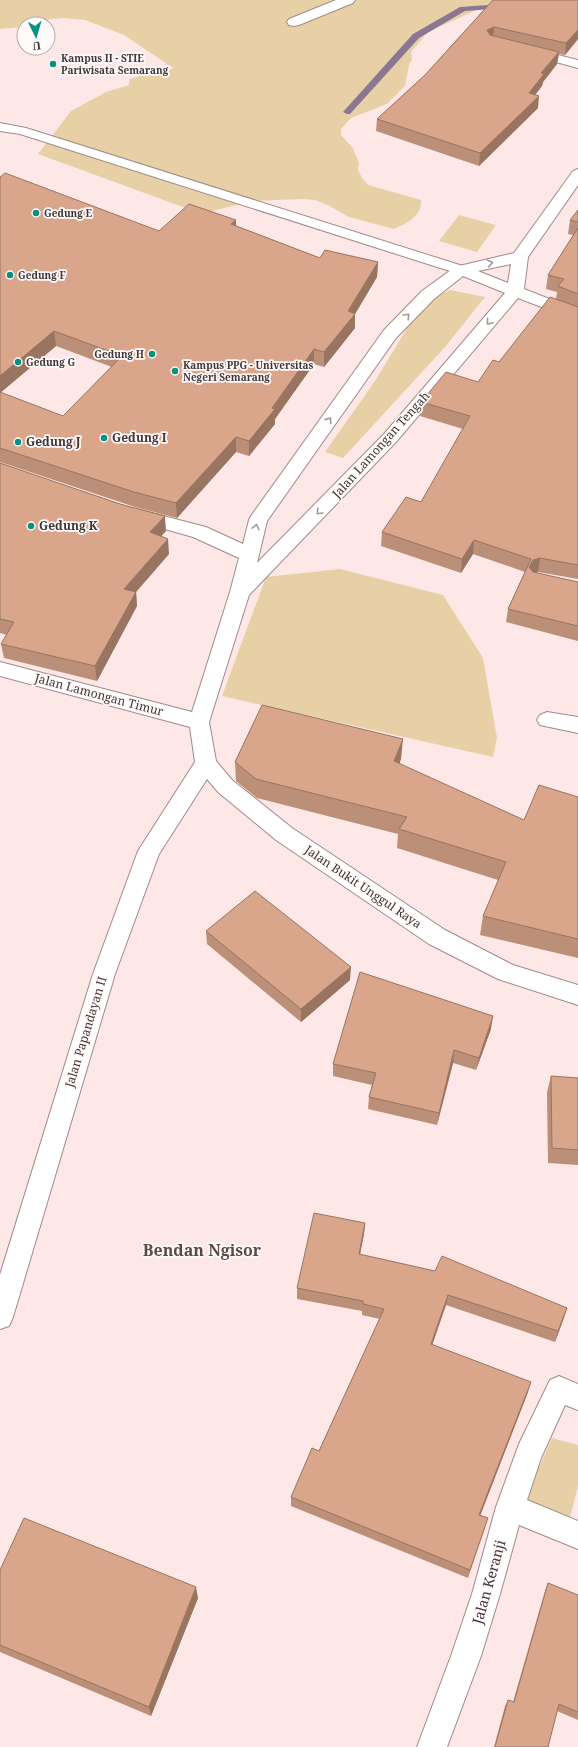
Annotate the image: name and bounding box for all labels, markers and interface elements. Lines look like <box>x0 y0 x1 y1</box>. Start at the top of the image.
north arrow <box>16 16 56 56</box>
text: U <box>31 39 42 54</box>
place label: Kampus II - STIE Pariwisata Semarang <box>61 51 169 77</box>
marker: Kampus II - STIE Pariwisata Semarang <box>48 59 58 69</box>
place label: Gedung E <box>44 206 92 220</box>
marker: Gedung E <box>31 208 41 218</box>
one-way arrow <box>487 260 494 268</box>
place label: Gedung F <box>18 268 66 282</box>
marker: Gedung F <box>5 270 15 280</box>
one-way arrow <box>402 313 409 321</box>
one-way arrow <box>487 317 494 324</box>
place label: Gedung H <box>94 347 144 361</box>
marker: Gedung H <box>147 349 157 359</box>
place label: Gedung G <box>26 355 75 369</box>
marker: Gedung G <box>13 357 23 367</box>
place label: Kampus PPG - Universitas Negeri Semarang <box>183 358 314 384</box>
marker: Kampus PPG - Universitas Negeri Semarang <box>170 366 180 376</box>
street label: Jalan Lamongan Tengah <box>327 387 434 503</box>
one-way arrow <box>324 417 332 424</box>
place label: Gedung I <box>112 429 167 446</box>
place label: Gedung J <box>26 433 81 450</box>
marker: Gedung I <box>99 433 109 443</box>
marker: Gedung J <box>13 437 23 447</box>
one-way arrow <box>316 507 324 515</box>
place label: Gedung K <box>39 517 98 534</box>
marker: Gedung K <box>26 521 36 531</box>
one-way arrow <box>252 524 260 530</box>
street label: Jalan Lamongan Timur <box>32 669 166 720</box>
street label: Jalan Bukit Unggul Raya <box>301 840 425 932</box>
street label: Jalan Papandayan II <box>60 974 111 1090</box>
district label: Bendan Ngisor <box>143 1239 262 1261</box>
street label: Jalan Keranji <box>467 1537 510 1627</box>

